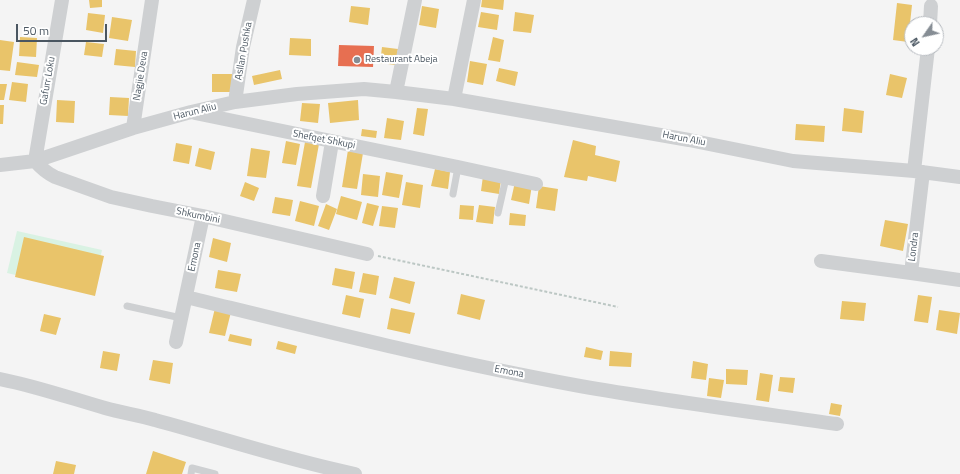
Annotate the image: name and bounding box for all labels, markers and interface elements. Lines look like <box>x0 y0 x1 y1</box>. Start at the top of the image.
scale bar <box>18 16 109 42</box>
north arrow <box>904 16 944 56</box>
text: 50 m <box>23 21 49 40</box>
street label: Asllan Pushka <box>233 21 255 81</box>
text: N <box>906 35 924 50</box>
street label: Nagjie Deva <box>131 50 151 102</box>
place label: Restaurant Abeja <box>365 54 438 66</box>
marker: Restaurant Abeja <box>352 55 362 65</box>
street label: Gafurr Loku <box>38 56 58 106</box>
street label: Harun Aliu <box>172 101 218 123</box>
street label: Shefqet Shkupi <box>292 128 356 152</box>
street label: Harun Aliu <box>661 129 707 149</box>
street label: Shkumbini <box>175 206 221 226</box>
street label: Londra <box>906 232 922 262</box>
street label: Emona <box>186 241 204 273</box>
street label: Emona <box>493 363 525 381</box>

